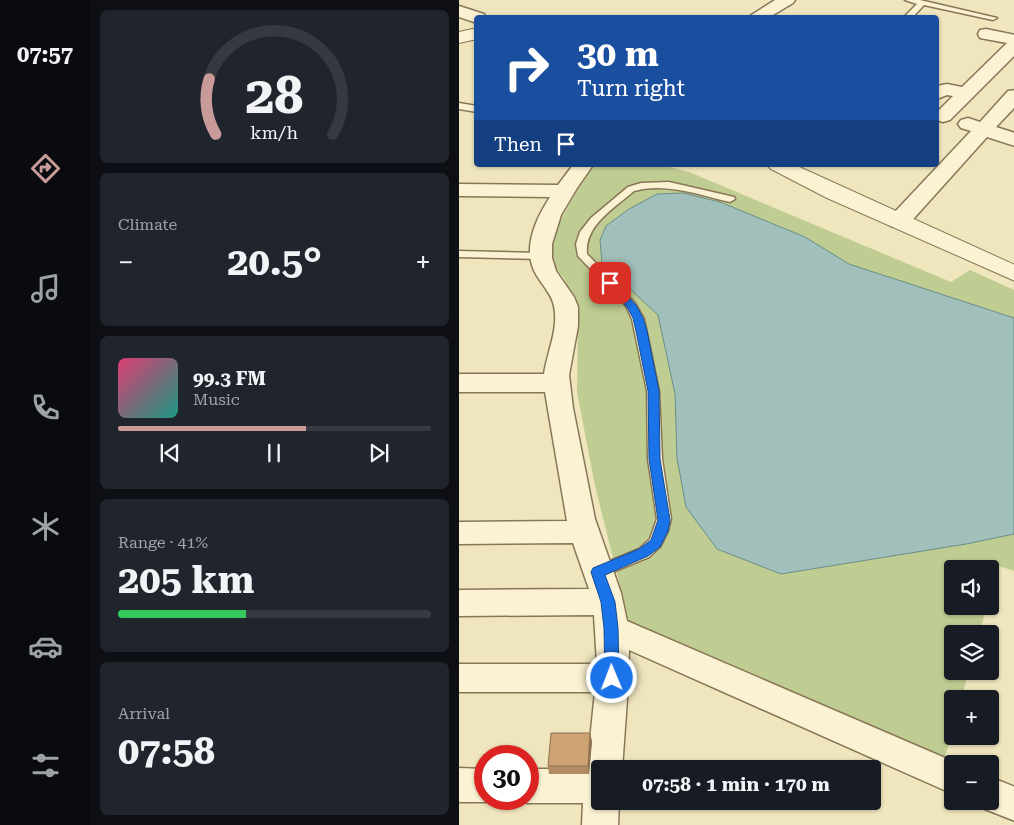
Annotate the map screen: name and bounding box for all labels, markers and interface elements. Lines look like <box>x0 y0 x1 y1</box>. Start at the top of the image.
text: 30 m <box>577 34 659 75</box>
icon: right <box>494 35 559 100</box>
text: 07:57 <box>17 42 73 67</box>
text: 28 <box>245 65 304 126</box>
text: Turn right <box>577 76 685 101</box>
text: km/h <box>251 122 299 143</box>
icon: arrive <box>552 130 580 158</box>
text: Then <box>494 133 542 156</box>
icon: directions <box>28 151 63 186</box>
text: Climate <box>118 215 177 234</box>
text: 20.5° <box>227 240 322 284</box>
text: − <box>118 246 134 279</box>
text: + <box>415 246 431 279</box>
pin <box>589 262 631 304</box>
icon: arrive <box>596 269 624 297</box>
icon: music <box>28 271 63 306</box>
text: 99.3 FM <box>193 367 266 390</box>
icon: phone <box>28 390 63 425</box>
text: Music <box>193 390 240 409</box>
icon: previous <box>156 439 184 467</box>
icon: pause <box>260 439 288 467</box>
icon: next <box>365 439 393 467</box>
icon: climate <box>28 509 63 544</box>
text: Range · 41% <box>118 533 208 552</box>
text: 205 km <box>118 558 254 602</box>
map controls <box>944 560 999 810</box>
button: sound <box>944 560 999 615</box>
button: layers <box>944 625 999 680</box>
icon: car <box>28 629 63 664</box>
position arrow <box>585 651 637 703</box>
button: + <box>944 690 999 745</box>
text: Arrival <box>118 704 170 723</box>
text: 07:58 <box>118 729 215 773</box>
speed limit sign: 30 <box>474 745 539 810</box>
icon: filters <box>28 748 63 783</box>
button: − <box>944 755 999 810</box>
text: 07:58 · 1 min · 170 m <box>642 773 830 796</box>

